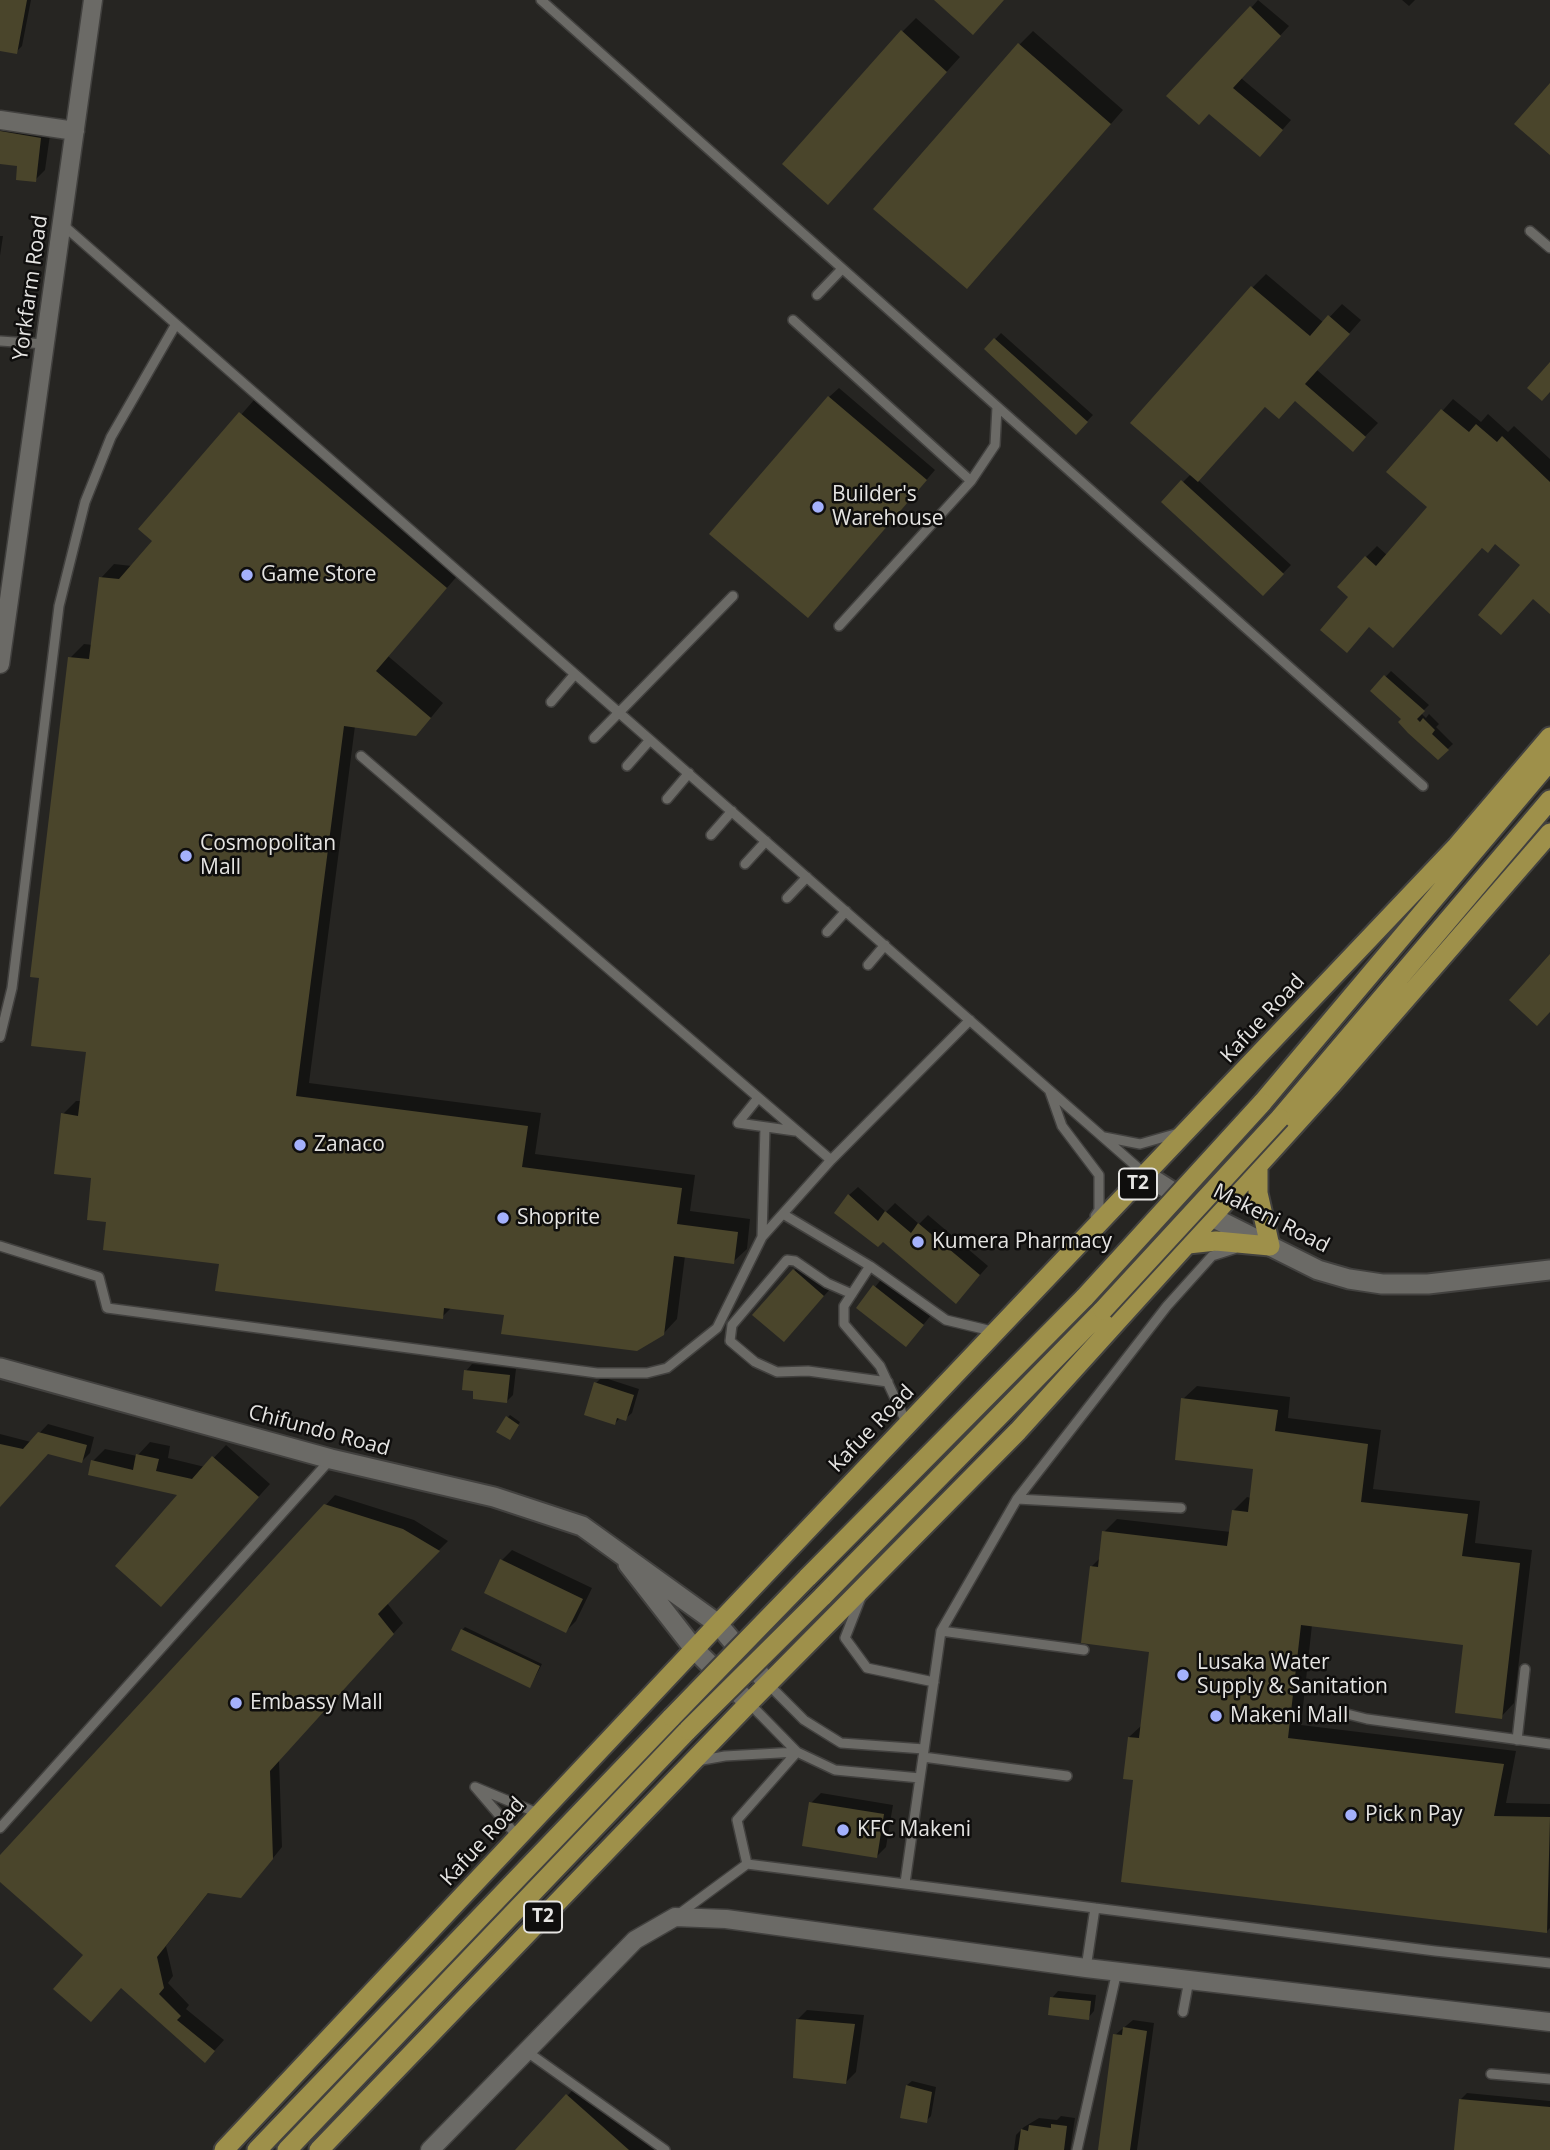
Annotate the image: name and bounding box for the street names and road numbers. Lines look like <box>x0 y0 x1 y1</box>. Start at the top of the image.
street label: Yorkfarm Road <box>8 214 54 362</box>
street label: Kafue Road <box>1216 970 1310 1068</box>
road number: T2 <box>1119 1168 1157 1200</box>
street label: Makeni Road <box>1209 1179 1333 1259</box>
street label: Kafue Road <box>824 1380 920 1478</box>
street label: Chifundo Road <box>246 1400 392 1462</box>
street label: Kafue Road <box>436 1793 530 1891</box>
road number: T2 <box>524 1901 562 1932</box>

